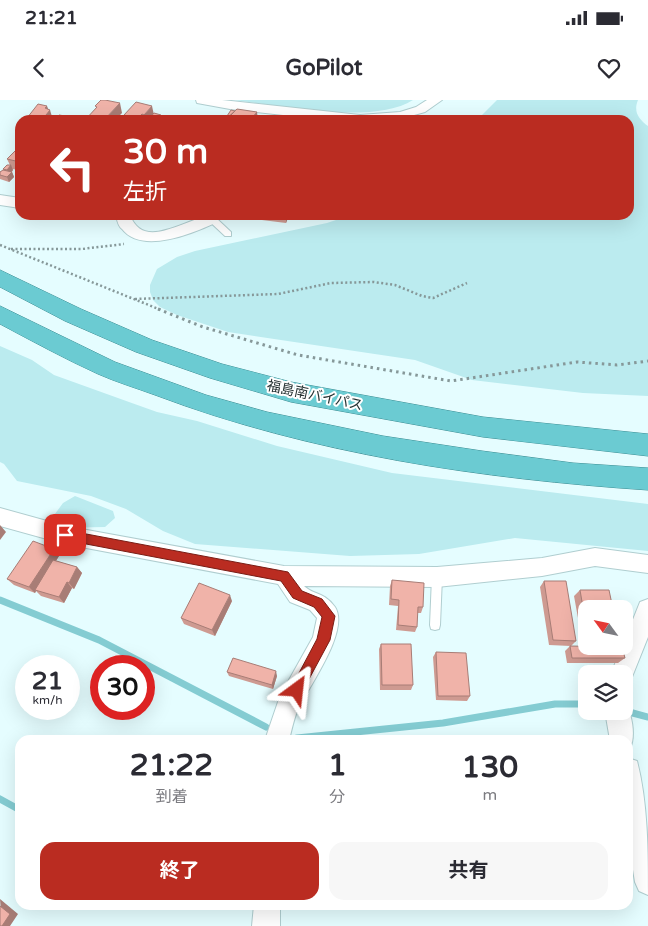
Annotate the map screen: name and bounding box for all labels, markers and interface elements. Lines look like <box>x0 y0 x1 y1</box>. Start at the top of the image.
text: 21:21 <box>25 7 78 29</box>
icon: back <box>25 54 53 82</box>
icon: heart <box>595 54 623 82</box>
text: GoPilot <box>286 55 362 81</box>
text: 30 m <box>123 131 208 173</box>
icon: left <box>40 135 105 200</box>
text: 左折 <box>123 179 167 205</box>
street label: 福島南バイパス <box>265 377 364 414</box>
pin <box>44 514 86 556</box>
icon: arrive <box>51 521 79 549</box>
north arrow <box>578 600 632 655</box>
map controls <box>578 600 633 720</box>
speed limit sign: 30 <box>90 655 155 720</box>
position arrow <box>270 663 322 715</box>
button: layers <box>578 665 633 720</box>
text: 21 <box>32 666 63 696</box>
text: km/h <box>32 693 63 707</box>
text: 21:22 <box>130 747 213 784</box>
text: 1 <box>328 747 347 784</box>
text: 130 <box>462 749 518 786</box>
text: m <box>483 785 497 805</box>
text: 到着 <box>155 787 187 807</box>
text: 分 <box>329 787 345 807</box>
button: 終了 <box>40 842 319 900</box>
button: 共有 <box>329 842 608 900</box>

